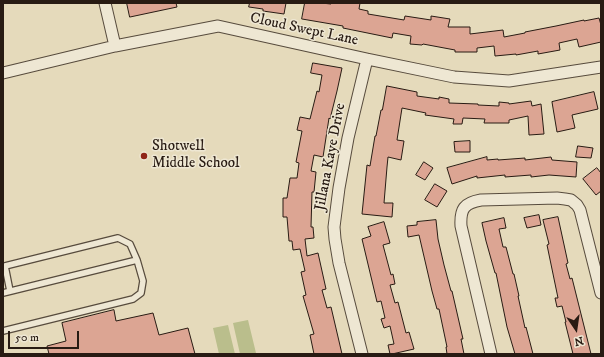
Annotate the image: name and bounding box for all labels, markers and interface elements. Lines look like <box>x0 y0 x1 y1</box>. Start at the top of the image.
street label: Cloud Swept Lane <box>248 10 360 50</box>
street label: Jillana Kaye Drive <box>312 102 350 212</box>
place label: Shotwell Middle School <box>152 138 240 173</box>
marker: Shotwell Middle School <box>139 151 149 161</box>
north arrow <box>556 309 596 349</box>
scale bar <box>10 323 81 349</box>
text: 50 m <box>15 330 39 345</box>
text: N <box>573 333 585 349</box>

